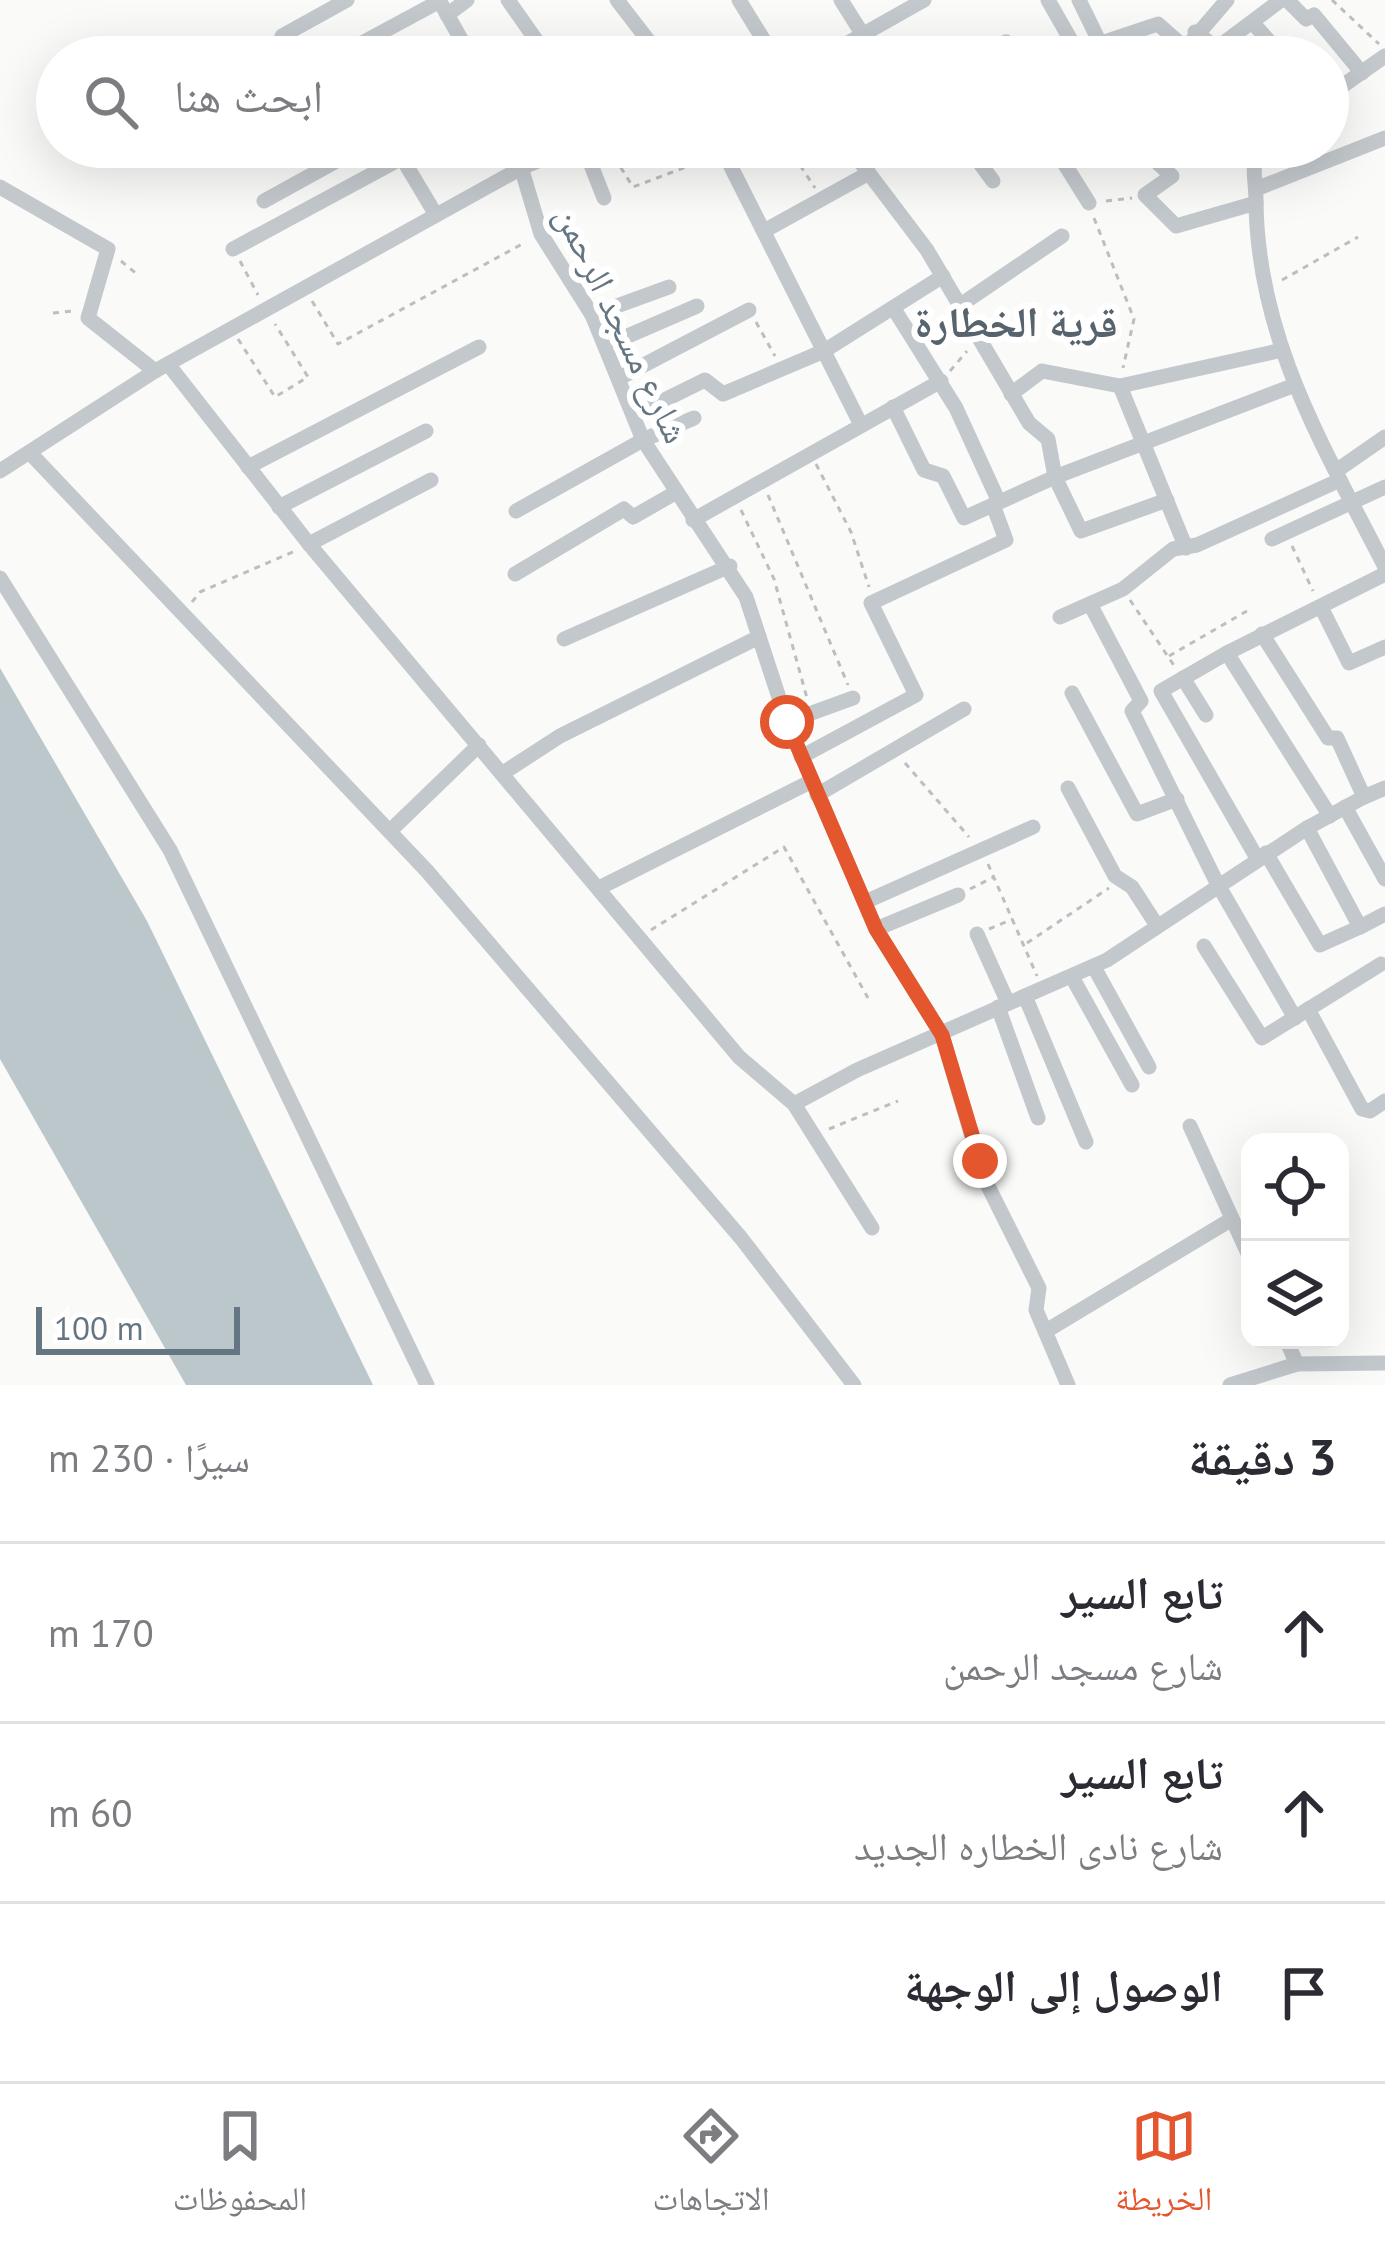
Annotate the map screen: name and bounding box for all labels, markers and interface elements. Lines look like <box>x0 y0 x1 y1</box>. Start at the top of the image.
search box <box>36 36 1349 168</box>
text: ابحث هنا <box>174 66 323 124</box>
icon: search <box>78 69 144 135</box>
street label: شارع مسجد الرحمن <box>545 198 701 450</box>
district label: قرية الخطارة <box>914 294 1118 349</box>
route start <box>760 695 814 749</box>
map controls <box>1241 1133 1349 1349</box>
button: locate <box>1241 1133 1349 1241</box>
route end <box>953 1134 1007 1188</box>
button: layers <box>1241 1241 1349 1349</box>
scale bar <box>36 1301 240 1354</box>
text: 100 m <box>54 1306 144 1349</box>
text: 3 دقيقة <box>1188 1423 1337 1489</box>
text: سيرًا · 230 m <box>48 1432 250 1483</box>
text: تابع السير <box>1061 1563 1223 1621</box>
icon: ahead <box>1271 1600 1337 1666</box>
text: 170 m <box>48 1607 154 1658</box>
text: شارع مسجد الرحمن <box>943 1640 1223 1691</box>
text: تابع السير <box>1061 1743 1223 1801</box>
icon: ahead <box>1271 1780 1337 1846</box>
text: 60 m <box>48 1787 133 1838</box>
text: شارع نادى الخطاره الجديد <box>854 1820 1223 1871</box>
text: الوصول إلى الوجهة <box>904 1956 1223 2014</box>
icon: arrive <box>1271 1960 1337 2026</box>
tab: المحفوظات <box>173 2103 307 2231</box>
tab: الاتجاهات <box>652 2103 770 2231</box>
tab: الخريطة <box>1115 2103 1212 2231</box>

